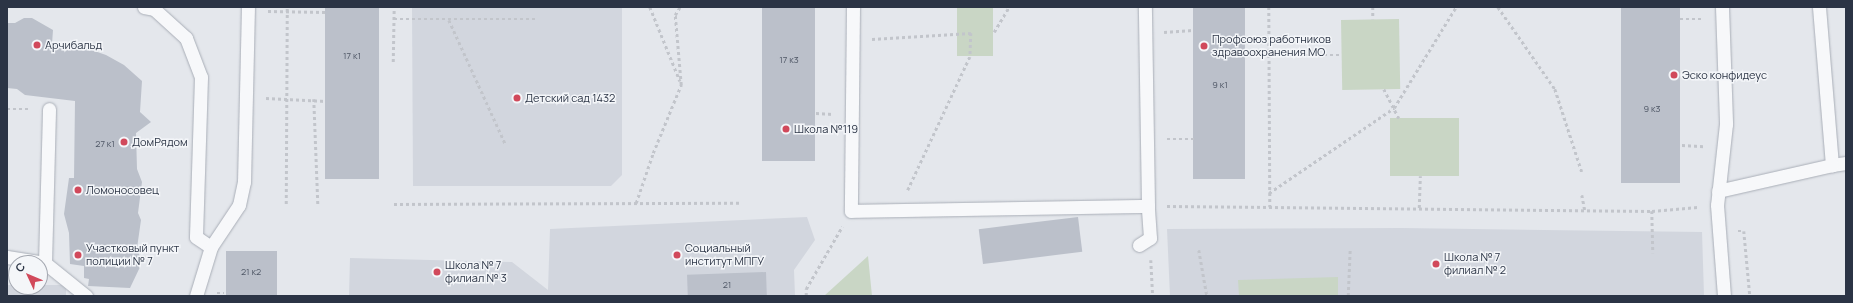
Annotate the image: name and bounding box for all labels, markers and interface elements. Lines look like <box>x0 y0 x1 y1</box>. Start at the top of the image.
place label: Профсоюз работников здравоохранения МО <box>1212 33 1331 59</box>
place label: Арчибальд <box>45 38 102 52</box>
marker: Арчибальд <box>32 40 42 50</box>
marker: Профсоюз работников здравоохранения МО <box>1199 41 1209 51</box>
house number: 17 к1 <box>343 51 361 61</box>
house number: 17 к3 <box>779 55 799 65</box>
place label: Эско конфидеус <box>1682 68 1767 82</box>
marker: Эско конфидеус <box>1669 70 1679 80</box>
house number: 9 к1 <box>1212 80 1228 90</box>
place label: Детский сад 1432 <box>525 91 615 105</box>
marker: Детский сад 1432 <box>512 93 522 103</box>
house number: 9 к3 <box>1644 104 1660 114</box>
place label: Школа №119 <box>794 122 858 136</box>
marker: Школа №119 <box>781 124 791 134</box>
place label: ДомРядом <box>132 135 188 149</box>
marker: ДомРядом <box>119 137 129 147</box>
house number: 27 к1 <box>95 139 115 149</box>
place label: Ломоносовец <box>86 183 159 197</box>
marker: Ломоносовец <box>73 185 83 195</box>
place label: Участковый пункт полиции № 7 <box>86 242 179 268</box>
place label: Социальный институт МПГУ <box>685 242 764 268</box>
marker: Участковый пункт полиции № 7 <box>73 250 83 260</box>
marker: Социальный институт МПГУ <box>672 250 682 260</box>
place label: Школа № 7 филиал № 2 <box>1444 251 1506 277</box>
north arrow <box>8 255 48 295</box>
text: С <box>12 259 28 275</box>
place label: Школа № 7 филиал № 3 <box>445 259 507 285</box>
marker: Школа № 7 филиал № 2 <box>1431 259 1441 269</box>
house number: 21 к2 <box>241 267 261 277</box>
marker: Школа № 7 филиал № 3 <box>432 267 442 277</box>
house number: 21 <box>723 280 731 290</box>

